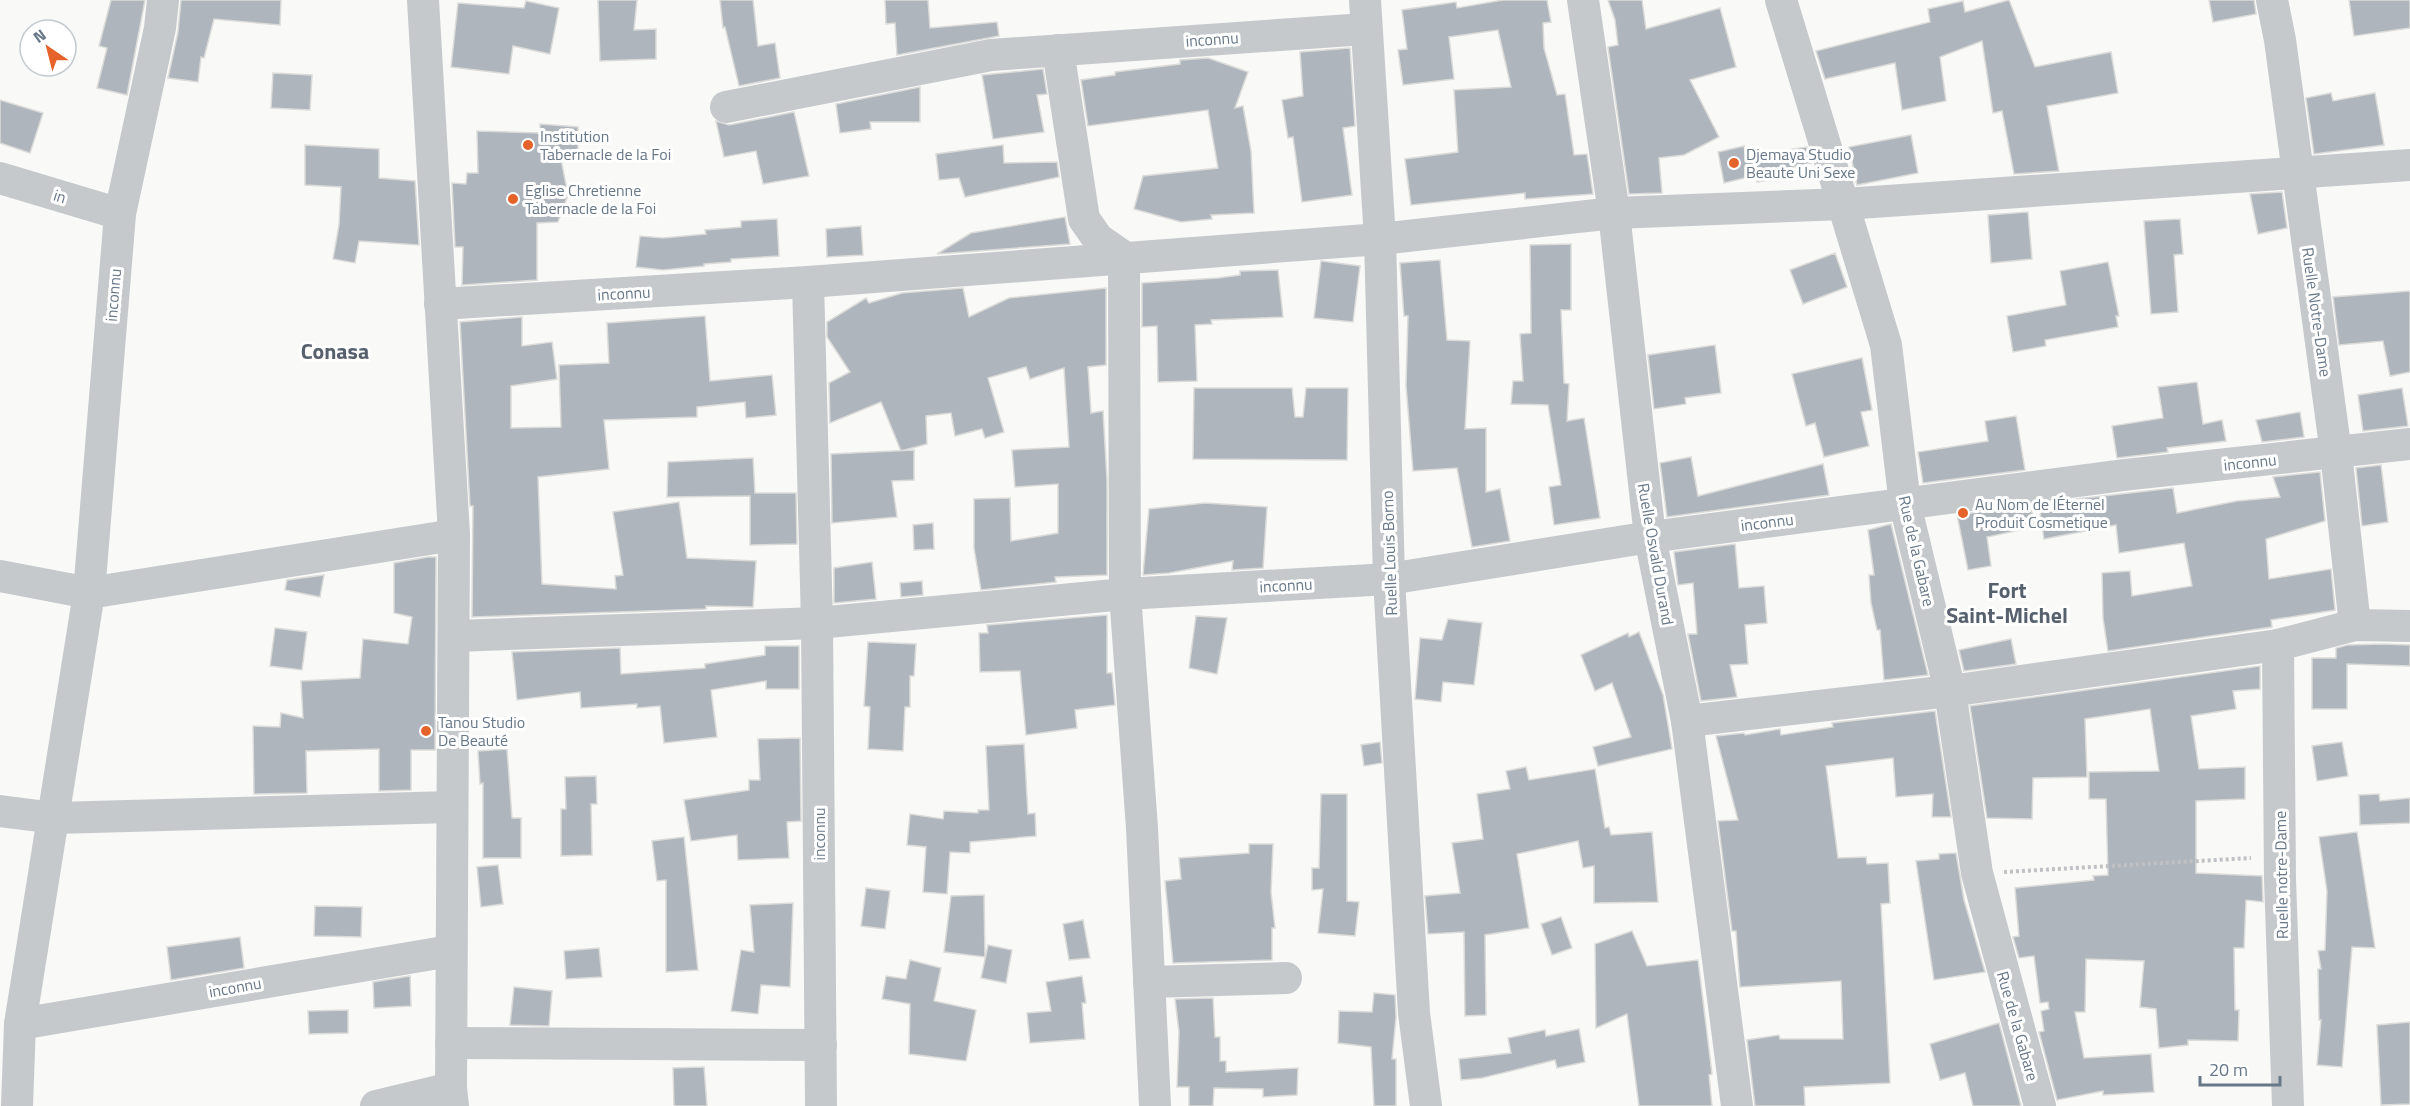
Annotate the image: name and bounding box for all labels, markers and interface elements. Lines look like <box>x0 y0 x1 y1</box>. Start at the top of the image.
north arrow <box>18 18 78 78</box>
text: N <box>28 23 51 49</box>
street label: inconnu <box>1185 25 1239 53</box>
place label: Institution Tabernacle de la Foi <box>540 124 671 166</box>
marker: Institution Tabernacle de la Foi <box>521 138 535 152</box>
place label: Djemaya Studio Beaute Uni Sexe <box>1746 142 1855 184</box>
marker: Djemaya Studio Beaute Uni Sexe <box>1727 156 1741 170</box>
place label: Eglise Chretienne Tabernacle de la Foi <box>525 178 656 220</box>
street label: in <box>51 183 69 209</box>
marker: Eglise Chretienne Tabernacle de la Foi <box>506 192 520 206</box>
street label: Ruelle Notre-Dame <box>2296 246 2338 378</box>
street label: inconnu <box>99 268 127 322</box>
street label: inconnu <box>597 280 651 306</box>
district label: Conasa <box>301 334 369 368</box>
street label: inconnu <box>2222 447 2278 477</box>
street label: Ruelle Osvald Durand <box>1632 481 1680 627</box>
street label: Ruelle Louis Borno <box>1375 490 1403 616</box>
place label: Au Nom de lÉternel Produit Cosmetique <box>1975 492 2108 534</box>
street label: Rue de la Gabare <box>1893 493 1941 609</box>
marker: Au Nom de lÉternel Produit Cosmetique <box>1956 506 1970 520</box>
street label: inconnu <box>1739 507 1795 537</box>
street label: inconnu <box>1259 572 1313 598</box>
district label: Fort Saint-Michel <box>1946 573 2068 632</box>
place label: Tanou Studio De Beauté <box>438 710 525 752</box>
marker: Tanou Studio De Beauté <box>419 724 433 738</box>
street label: inconnu <box>807 807 831 861</box>
street label: Ruelle notre-Dame <box>2268 811 2294 939</box>
street label: Rue de la Gabare <box>1991 968 2045 1084</box>
street label: inconnu <box>207 971 263 1003</box>
scale bar <box>2200 1049 2280 1087</box>
text: 20 m <box>2209 1056 2248 1083</box>

